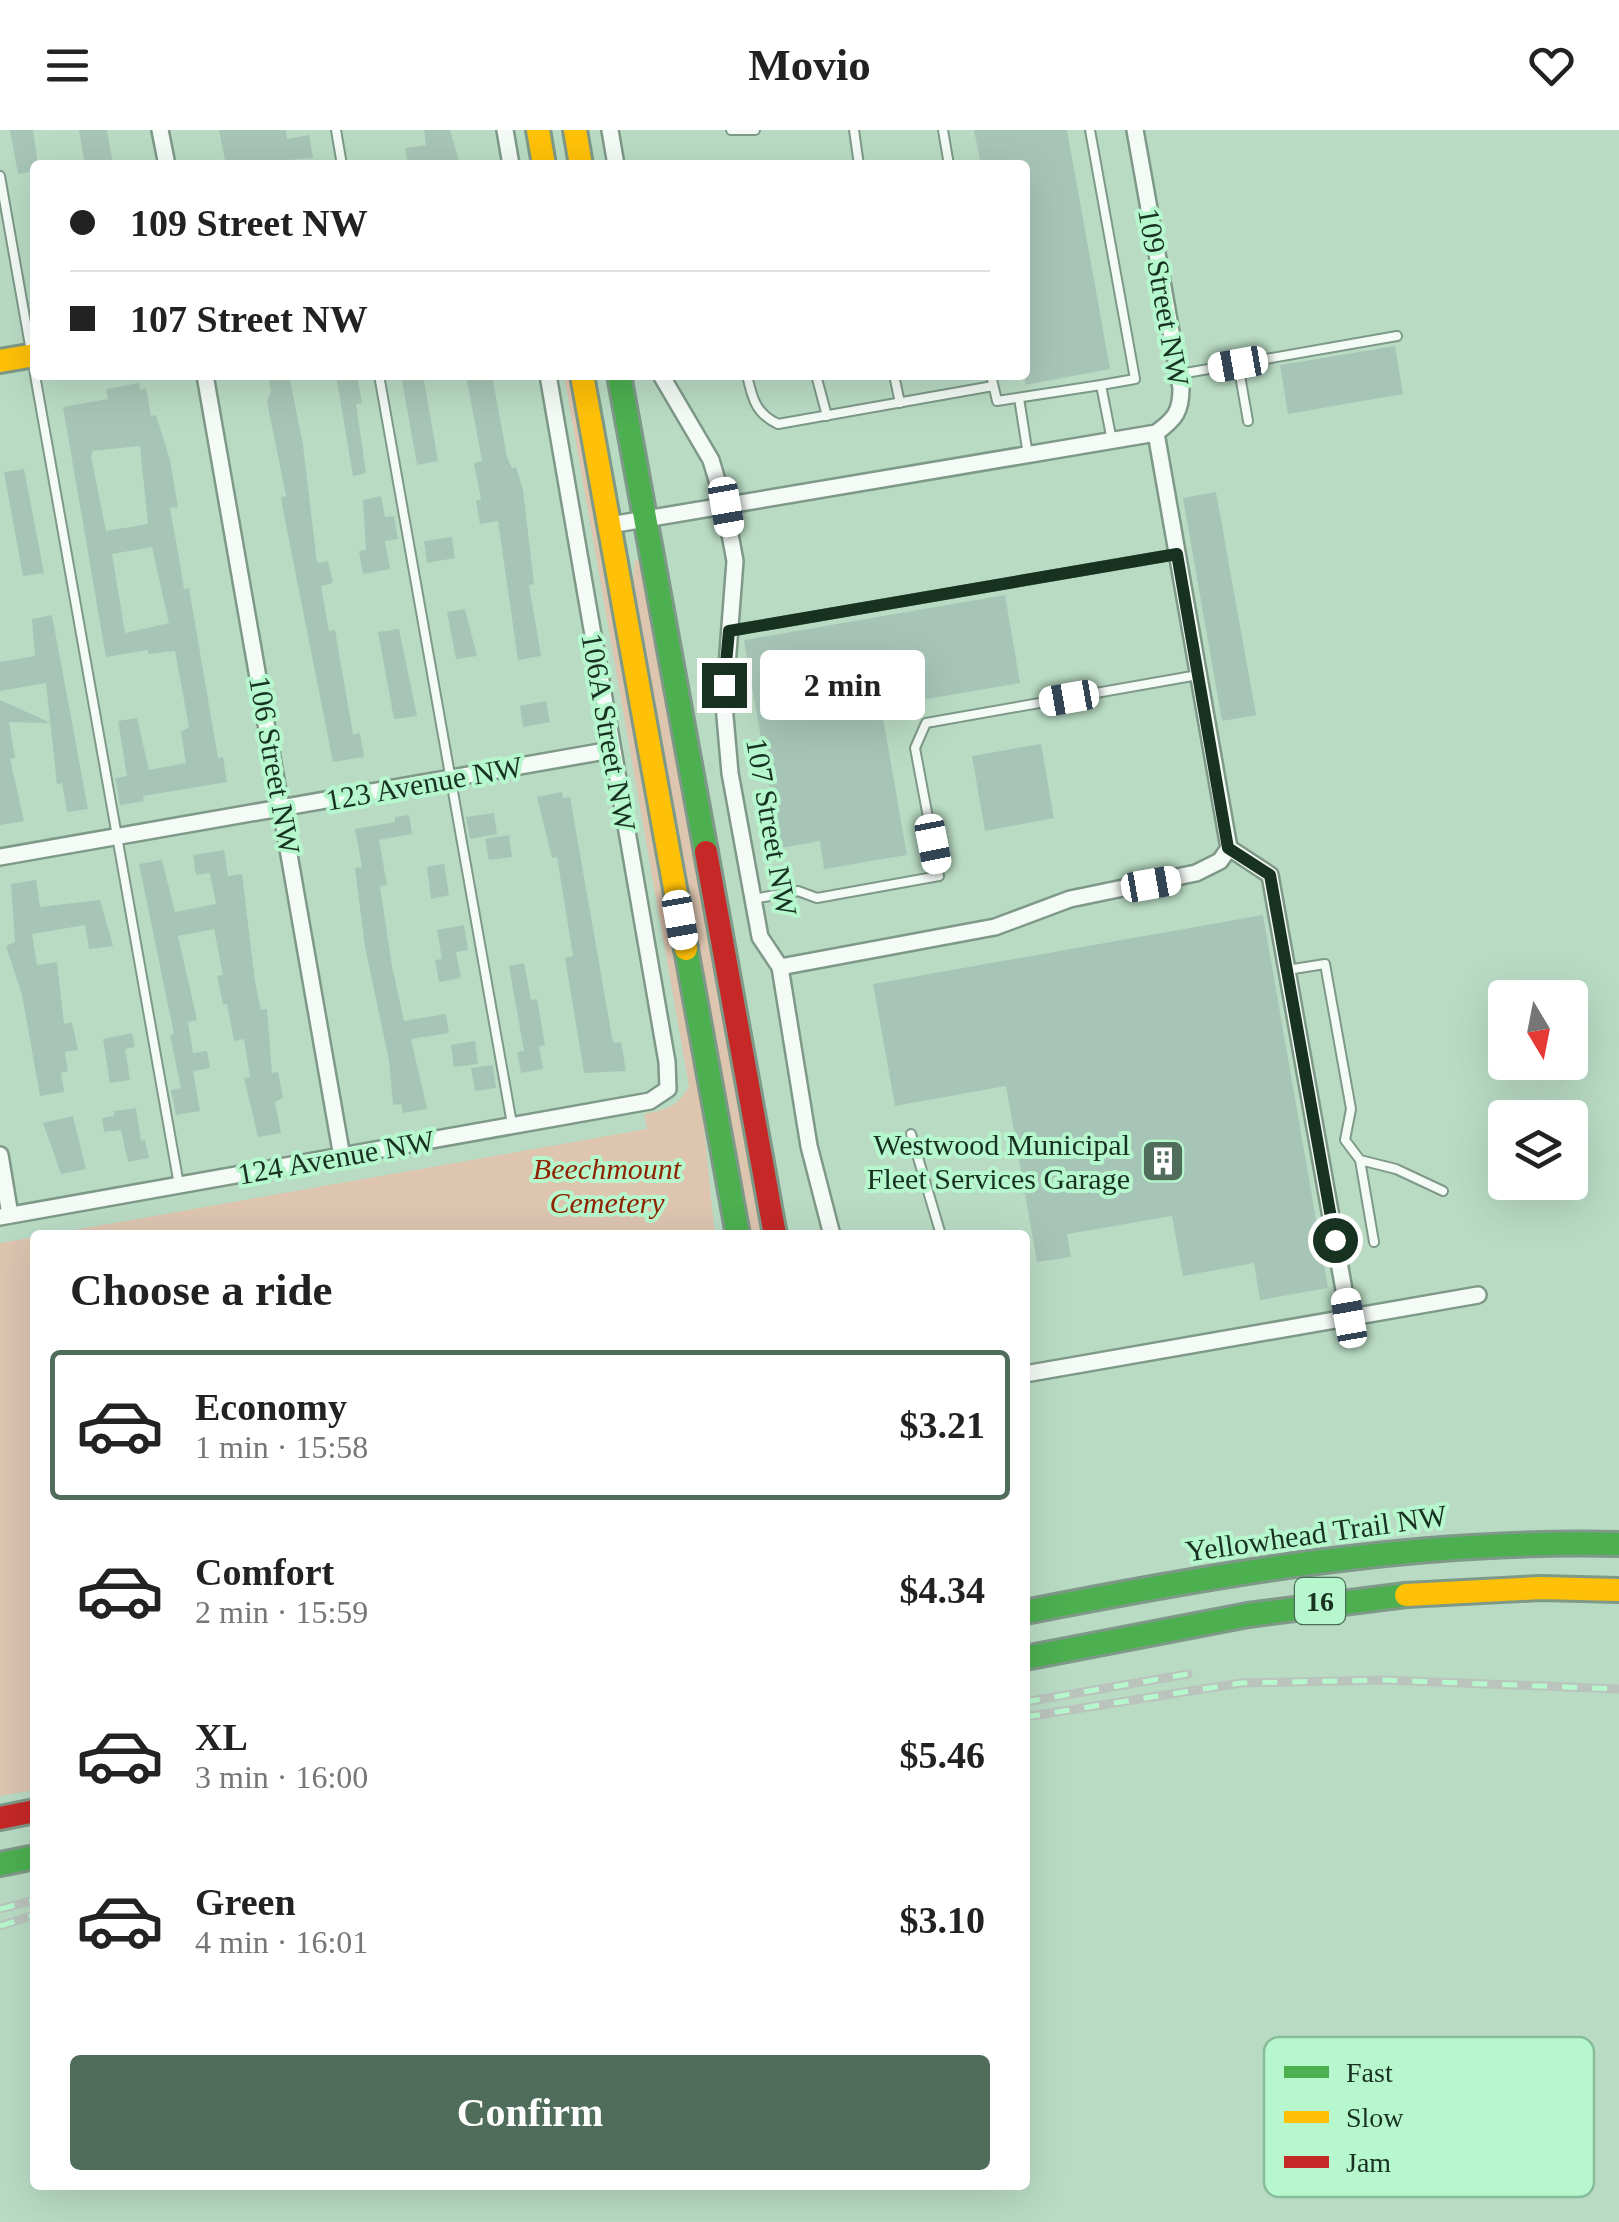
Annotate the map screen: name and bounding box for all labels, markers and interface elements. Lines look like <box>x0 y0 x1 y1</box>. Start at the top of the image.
icon: menu <box>40 38 95 93</box>
icon: heart <box>1524 38 1579 93</box>
text: Movio <box>748 40 871 90</box>
text: 109 Street NW <box>130 202 368 244</box>
street label: 109 Street NW <box>1132 206 1196 389</box>
text: 107 Street NW <box>130 298 368 340</box>
car <box>1206 344 1270 384</box>
car <box>706 475 746 539</box>
street label: 106A Street NW <box>575 631 643 834</box>
callout: 2 min <box>759 650 924 720</box>
route end <box>702 663 747 708</box>
text: 2 min <box>804 667 881 703</box>
street label: 106 Street NW <box>243 674 307 857</box>
car <box>1037 678 1101 718</box>
street label: 107 Street NW <box>740 736 804 919</box>
street label: 123 Avenue NW <box>323 749 526 817</box>
car <box>913 812 953 876</box>
car <box>1119 864 1183 904</box>
car <box>660 888 700 952</box>
north arrow <box>1488 980 1588 1080</box>
map controls <box>1488 980 1588 1200</box>
button: layers <box>1488 1100 1588 1200</box>
street label: 124 Avenue NW <box>235 1123 438 1191</box>
place label: Westwood Municipal Fleet Services Garage <box>867 1128 1130 1195</box>
building icon: Westwood Municipal Fleet Services Garage <box>1140 1138 1186 1184</box>
park label: Beechmount Cemetery <box>533 1152 682 1219</box>
route start <box>1313 1218 1358 1263</box>
text: Choose a ride <box>70 1265 333 1315</box>
car <box>1329 1286 1369 1350</box>
icon: car <box>75 1380 165 1470</box>
text: Economy <box>195 1386 347 1428</box>
text: $3.21 <box>900 1404 985 1446</box>
text: 1 min · 15:58 <box>195 1429 368 1465</box>
street label: Yellowhead Trail NW <box>1183 1498 1449 1568</box>
icon: car <box>75 1545 165 1635</box>
text: Comfort <box>195 1551 334 1593</box>
text: $4.34 <box>900 1569 985 1611</box>
road number: 16 <box>1295 1578 1345 1624</box>
text: 2 min · 15:59 <box>195 1594 368 1630</box>
icon: car <box>75 1710 165 1800</box>
text: XL <box>195 1716 248 1758</box>
text: $5.46 <box>900 1734 985 1776</box>
text: 3 min · 16:00 <box>195 1759 368 1795</box>
icon: car <box>75 1875 165 1965</box>
text: Green <box>195 1881 296 1923</box>
text: $3.10 <box>900 1899 985 1941</box>
text: 4 min · 16:01 <box>195 1924 368 1960</box>
legend <box>1264 2037 1594 2197</box>
button: Confirm <box>70 2055 990 2170</box>
text: Fast <box>1346 2057 1393 2088</box>
text: Slow <box>1346 2102 1404 2133</box>
text: Jam <box>1346 2147 1391 2178</box>

